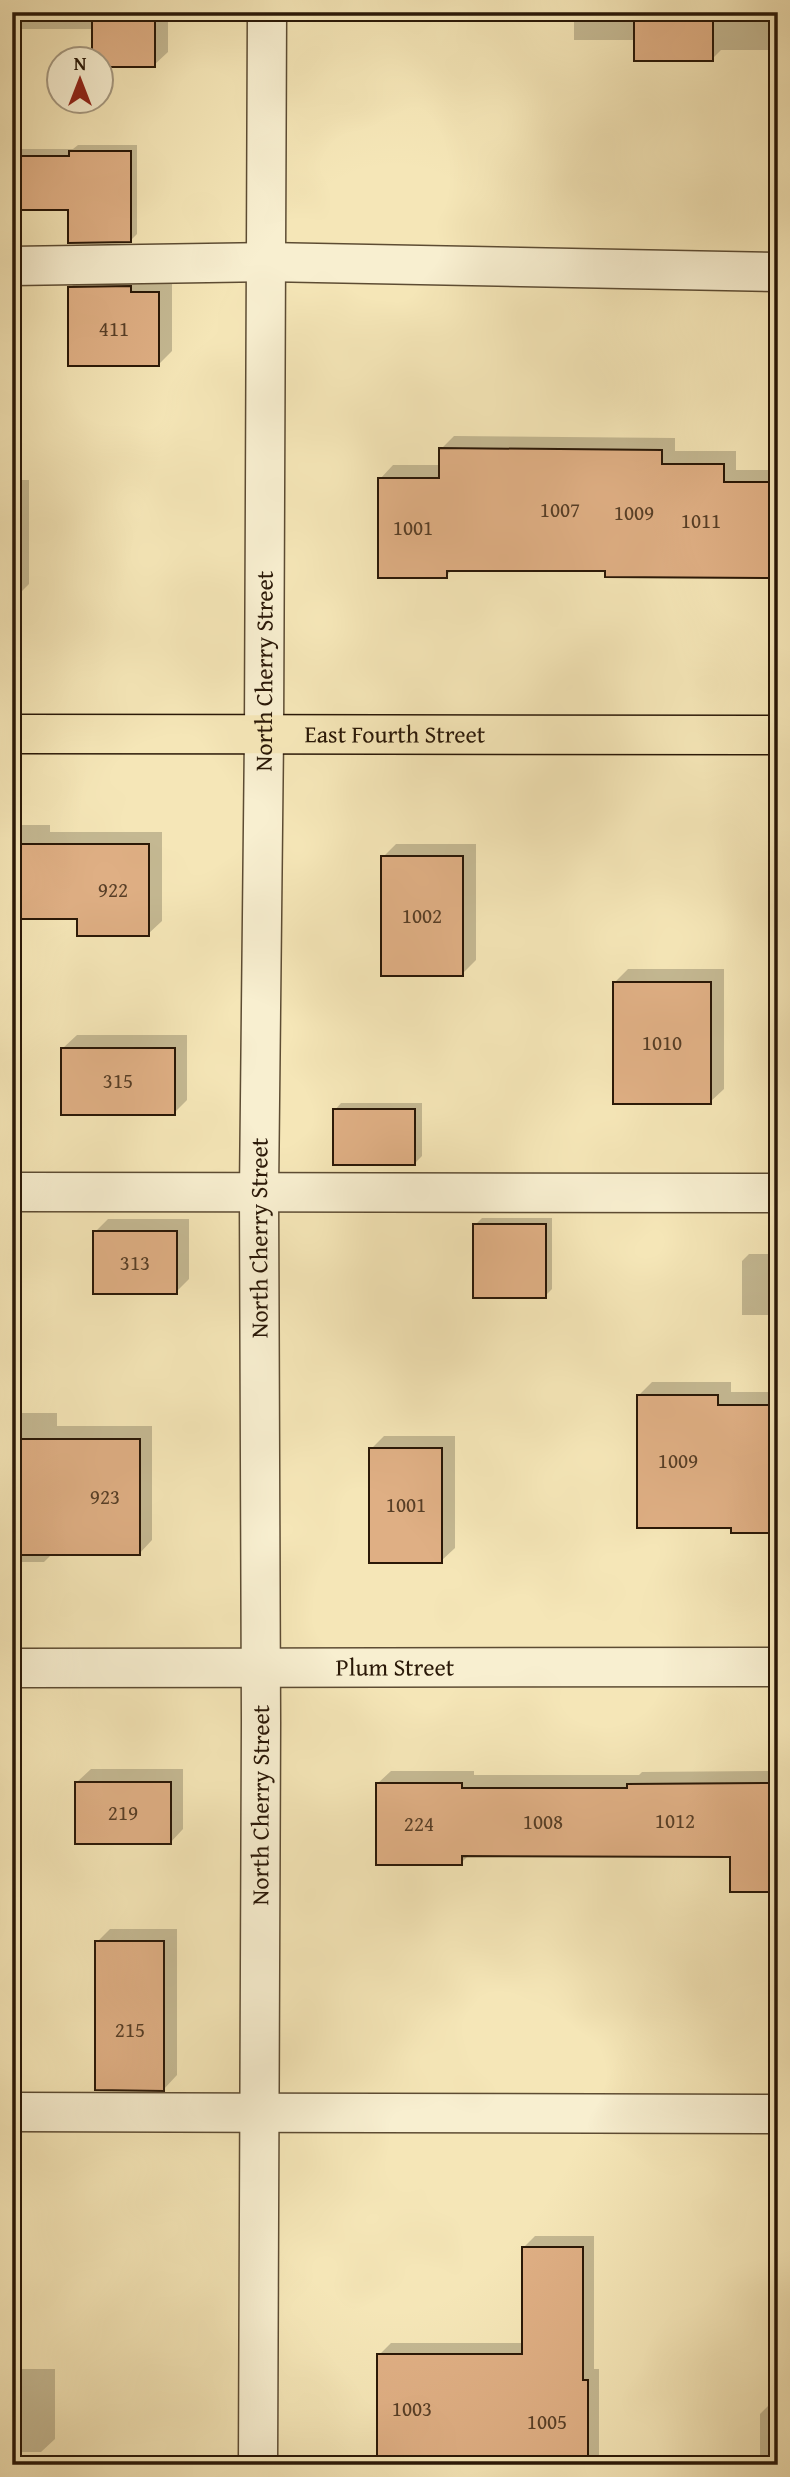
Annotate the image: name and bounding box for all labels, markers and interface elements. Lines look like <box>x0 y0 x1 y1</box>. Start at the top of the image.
north arrow <box>46 46 116 116</box>
text: N <box>74 49 87 77</box>
house number: 411 <box>99 313 129 344</box>
house number: 1007 <box>540 494 580 525</box>
house number: 1009 <box>614 497 654 528</box>
house number: 1011 <box>681 505 721 536</box>
house number: 1001 <box>393 512 433 543</box>
street label: North Cherry Street <box>246 570 282 772</box>
street label: East Fourth Street <box>305 716 486 752</box>
house number: 922 <box>98 874 128 905</box>
house number: 1002 <box>402 900 442 931</box>
house number: 1010 <box>642 1027 682 1058</box>
house number: 315 <box>103 1065 133 1096</box>
street label: North Cherry Street <box>241 1137 277 1338</box>
house number: 313 <box>120 1247 150 1278</box>
house number: 1009 <box>658 1445 698 1476</box>
house number: 923 <box>90 1481 120 1512</box>
house number: 1001 <box>386 1489 426 1520</box>
street label: Plum Street <box>336 1649 455 1685</box>
street label: North Cherry Street <box>242 1704 278 1905</box>
house number: 219 <box>108 1797 138 1828</box>
house number: 1012 <box>655 1805 695 1836</box>
house number: 1008 <box>523 1806 563 1837</box>
house number: 224 <box>404 1808 434 1839</box>
house number: 215 <box>115 2014 145 2045</box>
house number: 1003 <box>392 2393 432 2424</box>
house number: 1005 <box>527 2406 567 2437</box>

